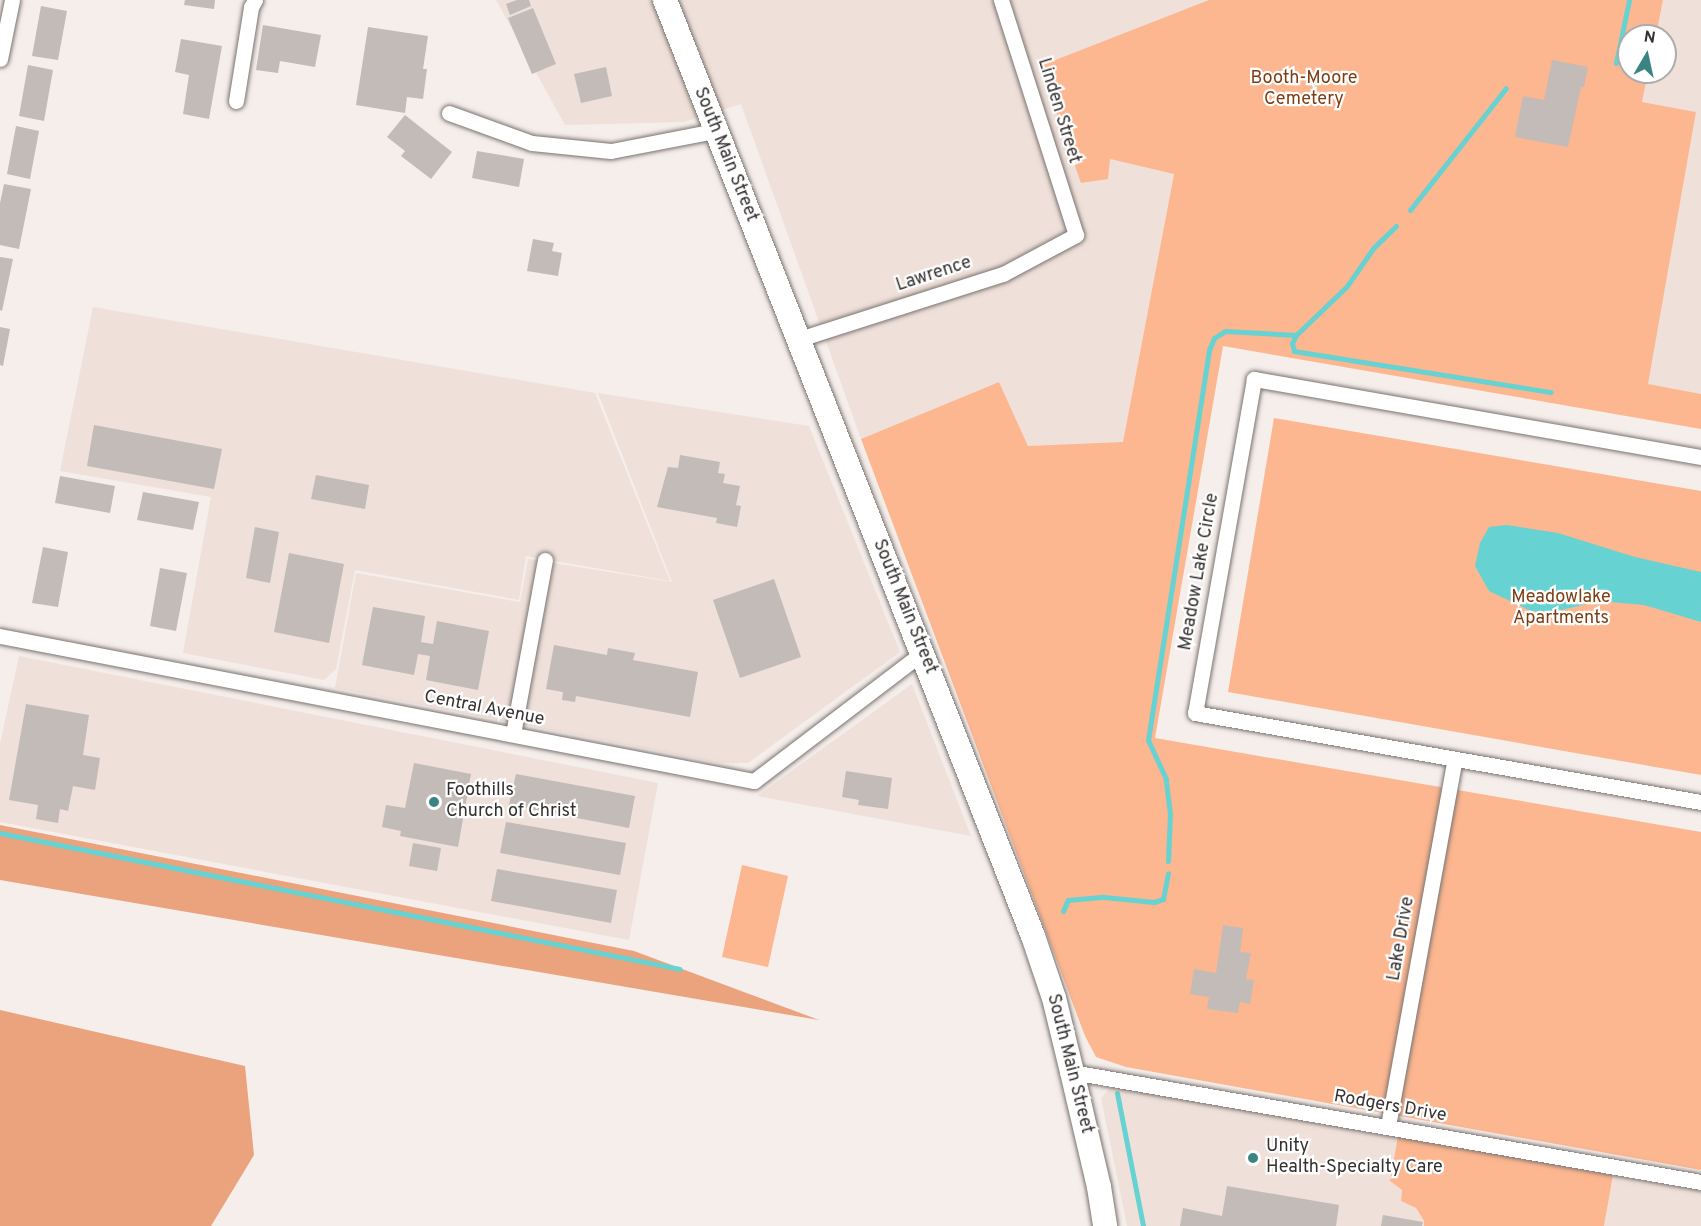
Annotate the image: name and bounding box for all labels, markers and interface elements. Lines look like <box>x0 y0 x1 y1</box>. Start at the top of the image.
north arrow <box>1617 24 1677 84</box>
text: N <box>1642 27 1657 49</box>
street label: Linden Street <box>1032 56 1084 166</box>
park label: Booth-Moore Cemetery <box>1251 69 1357 112</box>
street label: South Main Street <box>688 85 762 225</box>
street label: Lawrence <box>894 253 974 297</box>
street label: Meadow Lake Circle <box>1176 492 1224 652</box>
street label: South Main Street <box>867 537 941 677</box>
park label: Meadowlake Apartments <box>1511 588 1611 630</box>
street label: Central Avenue <box>422 687 546 731</box>
place label: Foothills Church of Christ <box>446 781 577 824</box>
marker: Foothills Church of Christ <box>427 795 441 809</box>
street label: Lake Drive <box>1384 895 1420 983</box>
street label: South Main Street <box>1041 992 1097 1136</box>
street label: Rodgers Drive <box>1332 1086 1448 1128</box>
place label: Unity Health-Specialty Care <box>1266 1137 1443 1180</box>
marker: Unity Health-Specialty Care <box>1244 1149 1262 1167</box>

